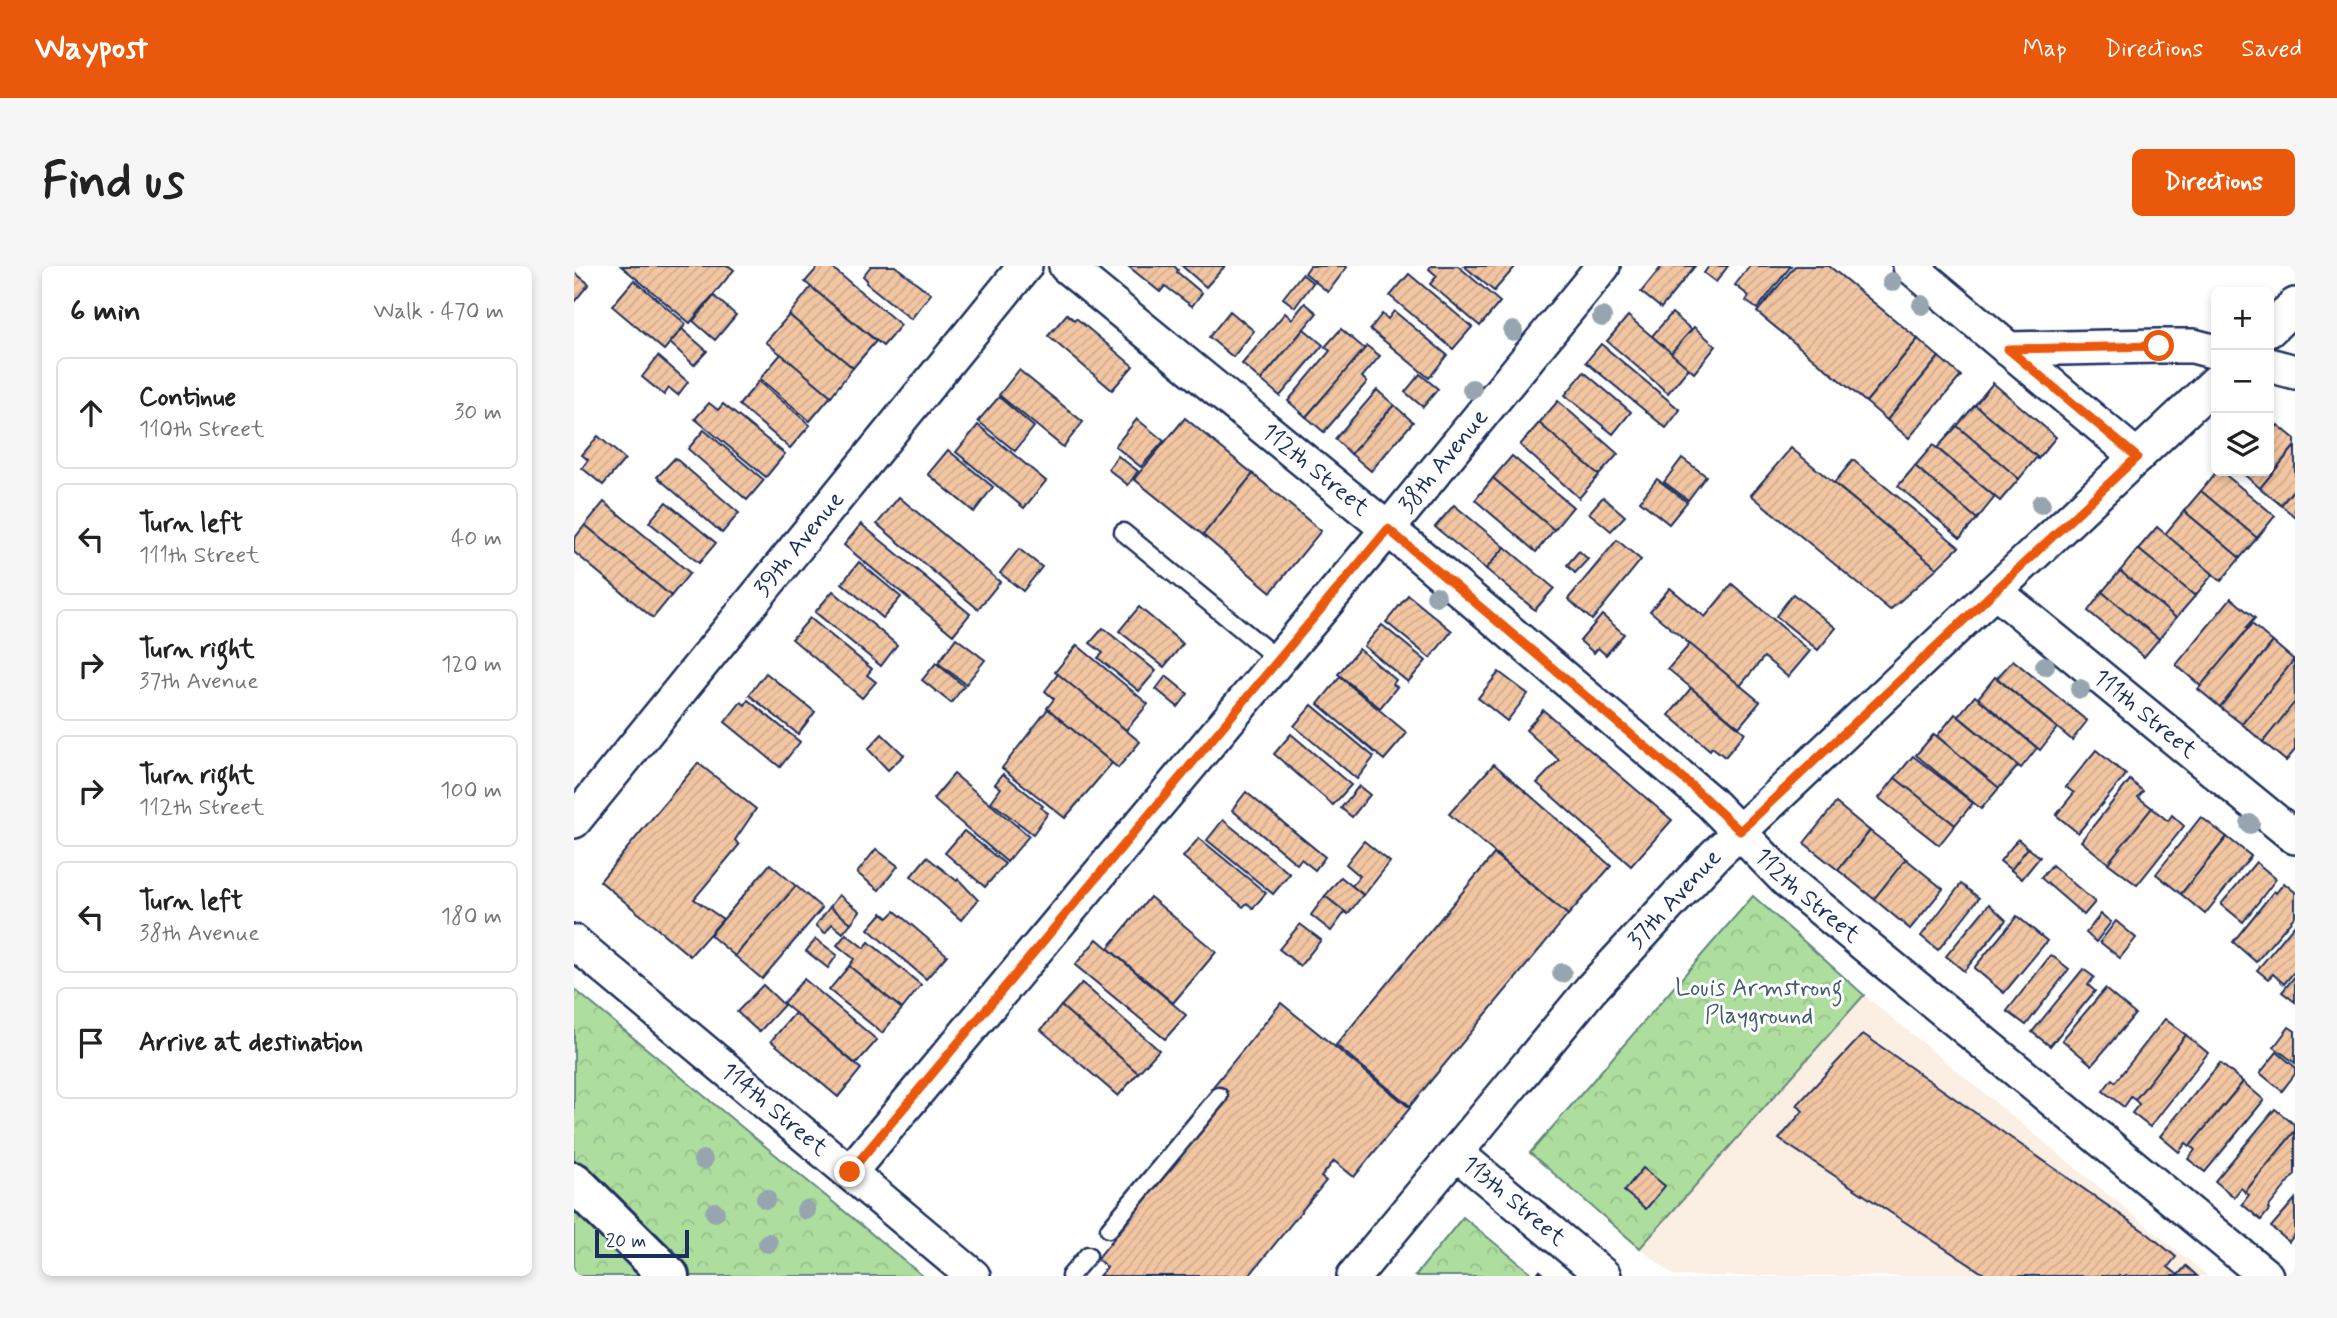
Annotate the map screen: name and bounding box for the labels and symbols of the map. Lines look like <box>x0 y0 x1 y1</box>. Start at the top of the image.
route start <box>2143 330 2174 361</box>
street label: 38th Avenue <box>1392 402 1495 520</box>
street label: 112th Street <box>1255 416 1376 523</box>
street label: 39th Avenue <box>747 485 851 603</box>
street label: 111th Street <box>2087 662 2204 766</box>
street label: 112th Street <box>1748 841 1867 950</box>
street label: 37th Avenue <box>1621 842 1728 955</box>
park label: Louis Armstrong Playground <box>1675 973 1843 1032</box>
street label: 114th Street <box>714 1056 834 1163</box>
street label: 113th Street <box>1455 1149 1572 1253</box>
route end <box>834 1156 865 1187</box>
scale bar <box>595 1227 690 1259</box>

